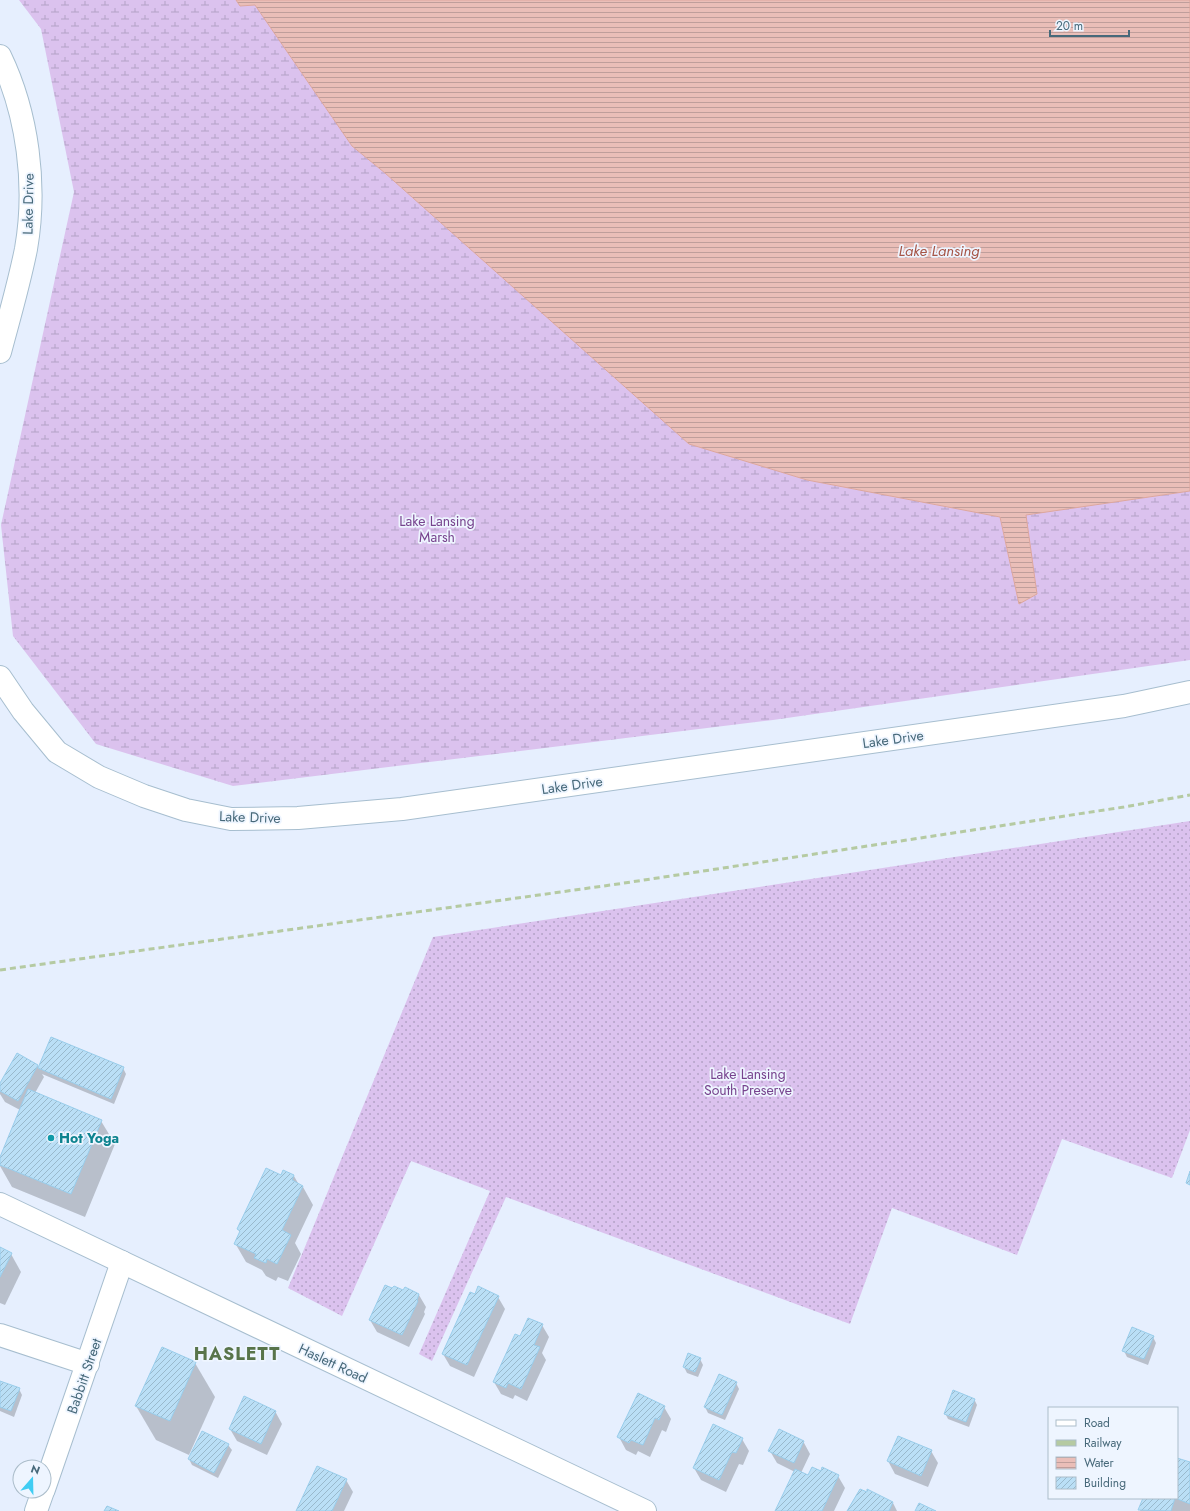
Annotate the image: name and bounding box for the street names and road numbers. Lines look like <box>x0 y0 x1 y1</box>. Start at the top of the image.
street label: Lake Drive <box>17 173 39 235</box>
street label: Lake Drive <box>861 725 925 753</box>
street label: Lake Drive <box>540 771 604 799</box>
street label: Lake Drive <box>219 806 281 828</box>
street label: Babbitt Street <box>62 1335 106 1416</box>
street label: Haslett Road <box>295 1338 371 1388</box>

